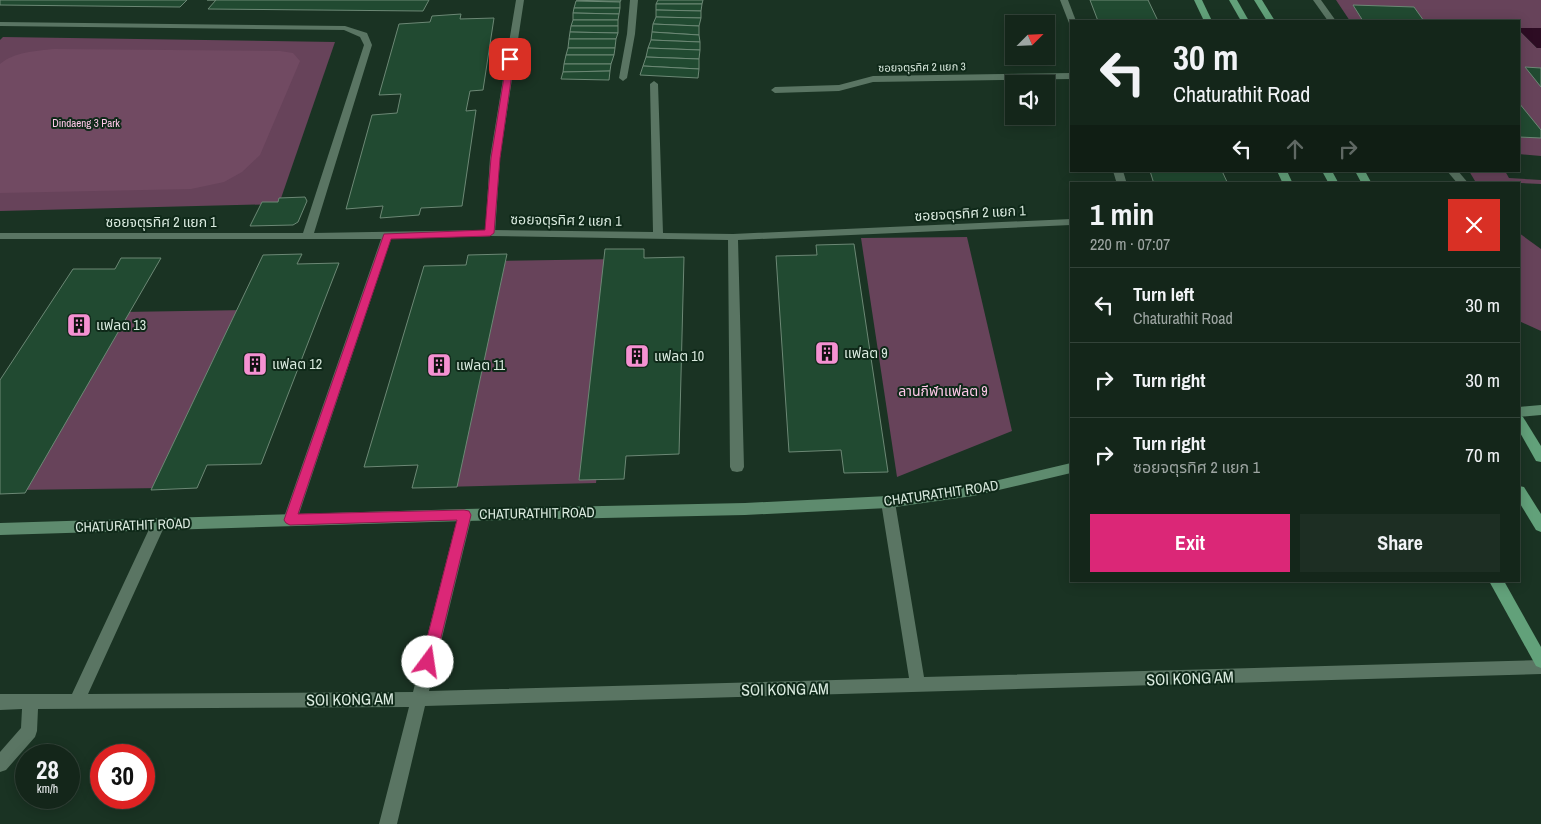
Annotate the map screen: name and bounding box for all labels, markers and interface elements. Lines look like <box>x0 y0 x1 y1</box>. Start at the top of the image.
north arrow <box>1005 15 1055 65</box>
map controls <box>1005 15 1055 125</box>
text: 30 m <box>1173 34 1238 81</box>
pin <box>489 38 531 80</box>
icon: left <box>1090 40 1155 105</box>
icon: arrive <box>496 45 524 73</box>
street label: ซอยจตุรทิศ 2 แยก 3 <box>878 59 966 75</box>
button: sound <box>1005 75 1055 125</box>
text: Chaturathit Road <box>1173 79 1310 109</box>
park label: Dindaeng 3 Park <box>52 116 120 130</box>
icon: left <box>1228 135 1256 163</box>
icon: ahead <box>1281 135 1309 163</box>
icon: right <box>1334 135 1362 163</box>
text: 1 min <box>1090 194 1154 234</box>
button: close <box>1448 199 1500 251</box>
street label: ซอยจตุรทิศ 2 แยก 1 <box>914 201 1027 225</box>
street label: ซอยจตุรทิศ 2 แยก 1 <box>510 210 622 230</box>
street label: ซอยจตุรทิศ 2 แยก 1 <box>105 213 217 231</box>
text: 220 m · 07:07 <box>1090 233 1170 255</box>
text: Turn left <box>1133 281 1194 307</box>
icon: left <box>1090 291 1118 319</box>
text: 30 m <box>1465 292 1500 318</box>
text: Chaturathit Road <box>1133 307 1233 329</box>
building icon: แฟลต 13 <box>66 312 92 338</box>
place label: แฟลต 13 <box>96 316 146 334</box>
building icon: แฟลต 9 <box>814 340 840 366</box>
building icon: แฟลต 10 <box>624 343 650 369</box>
place label: แฟลต 9 <box>844 344 888 362</box>
place label: แฟลต 10 <box>654 347 704 365</box>
building icon: แฟลต 12 <box>242 351 268 377</box>
building icon: แฟลต 11 <box>426 352 452 378</box>
place label: แฟลต 12 <box>272 355 322 373</box>
place label: แฟลต 11 <box>456 356 506 374</box>
icon: right <box>1090 366 1118 394</box>
text: Turn right <box>1133 367 1205 393</box>
text: 30 m <box>1465 367 1500 393</box>
park label: ลานกีฬาแฟลต 9 <box>898 382 988 400</box>
text: Turn right <box>1133 430 1205 456</box>
icon: right <box>1090 441 1118 469</box>
text: 70 m <box>1465 442 1500 468</box>
text: ซอยจตุรทิศ 2 แยก 1 <box>1133 456 1260 478</box>
street label: CHATURATHIT ROAD <box>883 476 999 510</box>
street label: CHATURATHIT ROAD <box>479 503 595 523</box>
street label: CHATURATHIT ROAD <box>75 514 191 536</box>
button: Exit <box>1090 514 1290 572</box>
button: Share <box>1300 514 1500 572</box>
position arrow <box>401 635 453 687</box>
street label: SOI KONG AM <box>1146 665 1234 691</box>
street label: SOI KONG AM <box>741 677 829 701</box>
street label: SOI KONG AM <box>306 687 394 711</box>
speed limit sign: 30 <box>90 744 155 809</box>
text: 28 <box>36 753 59 787</box>
text: km/h <box>37 781 58 797</box>

